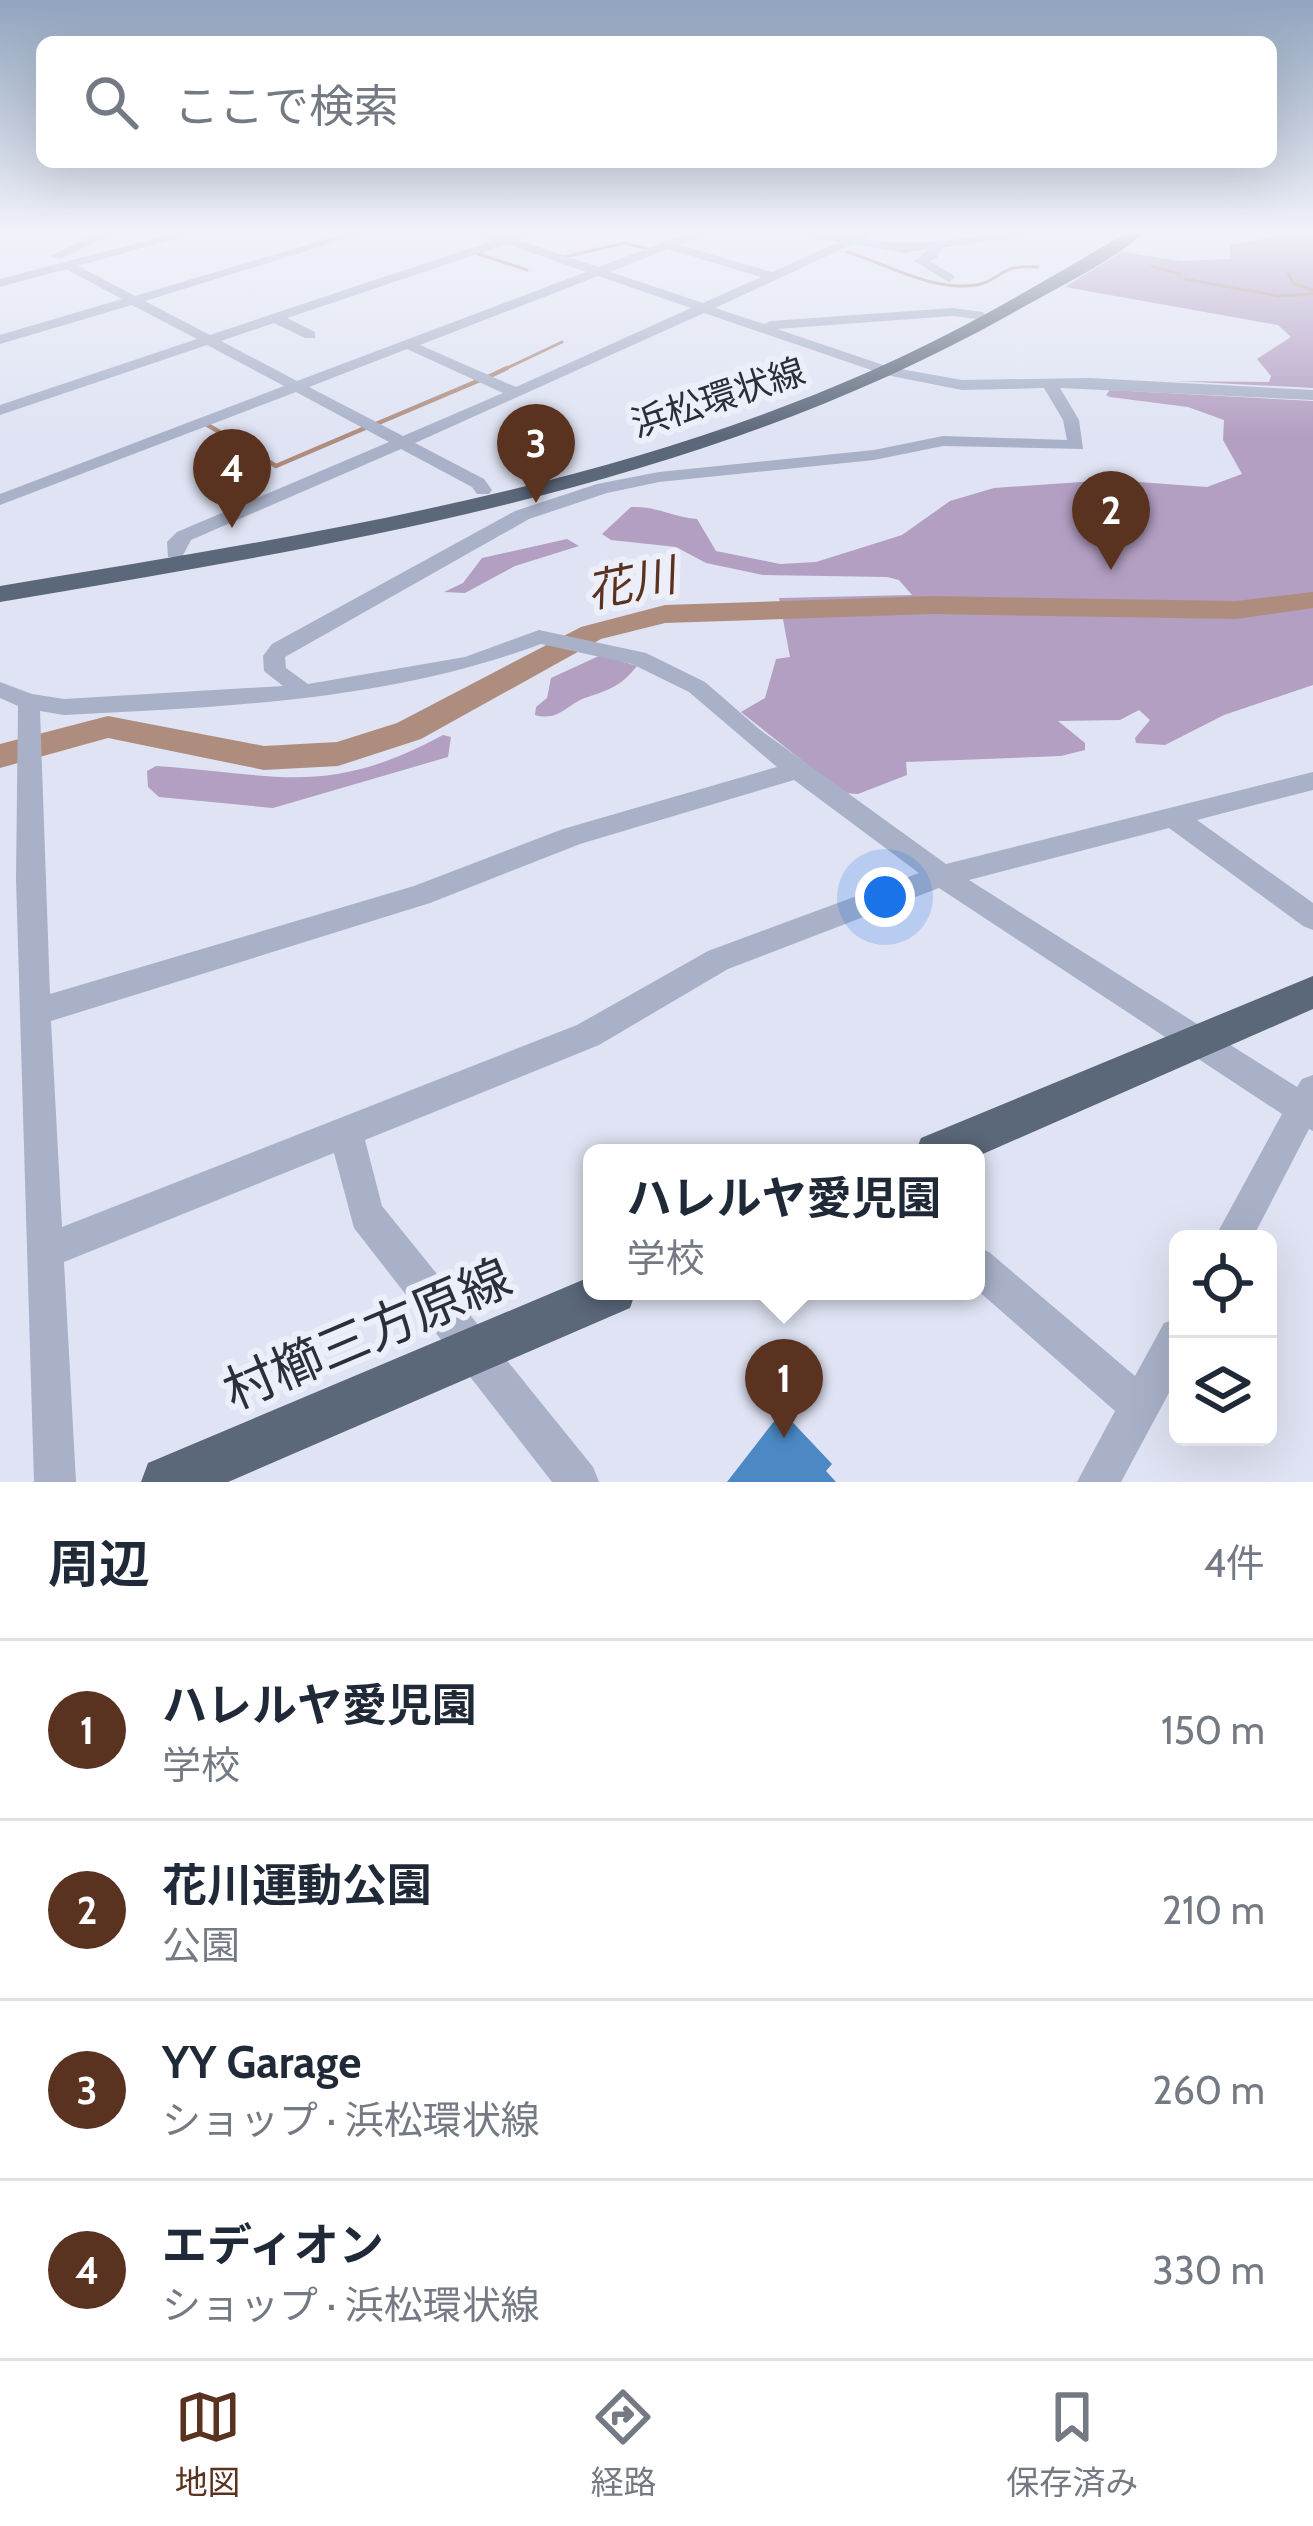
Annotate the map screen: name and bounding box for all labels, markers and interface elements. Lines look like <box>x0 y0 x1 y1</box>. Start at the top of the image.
search box <box>36 36 1277 168</box>
icon: search <box>78 69 144 135</box>
text: ここで検索 <box>174 79 399 133</box>
street label: 浜松環状線 <box>626 348 810 446</box>
pin: 3 <box>497 404 575 503</box>
pin: 4 <box>193 429 271 528</box>
pin: 2 <box>1072 471 1150 570</box>
water label: 花川 <box>581 546 685 619</box>
your location <box>855 867 915 927</box>
popup <box>583 1144 985 1300</box>
text: ハレルヤ愛児園 <box>626 1171 942 1225</box>
map controls <box>1169 1230 1277 1446</box>
button: locate <box>1169 1230 1277 1338</box>
text: 学校 <box>626 1234 705 1282</box>
street label: 村櫛三方原線 <box>214 1246 520 1422</box>
button: layers <box>1169 1338 1277 1446</box>
pin: 1 <box>745 1339 823 1438</box>
text: 周辺 <box>48 1533 150 1595</box>
text: 4件 <box>1203 1539 1265 1587</box>
text: ハレルヤ愛児園 <box>162 1678 477 1732</box>
text: 1 <box>80 1706 94 1754</box>
text: 150 m <box>1161 1706 1265 1754</box>
text: 学校 <box>162 1741 240 1789</box>
text: 花川運動公園 <box>162 1858 432 1912</box>
text: 2 <box>77 1886 97 1934</box>
text: 210 m <box>1162 1886 1265 1934</box>
text: 公園 <box>162 1921 240 1969</box>
text: YY Garage <box>162 2035 361 2089</box>
text: 3 <box>76 2066 98 2114</box>
text: 260 m <box>1152 2066 1265 2114</box>
text: ショップ · 浜松環状線 <box>162 2096 540 2144</box>
text: エディオン <box>162 2218 384 2272</box>
text: 4 <box>75 2246 99 2294</box>
text: 330 m <box>1153 2246 1265 2294</box>
text: ショップ · 浜松環状線 <box>162 2281 540 2329</box>
tab: 地図 <box>175 2384 241 2504</box>
tab: 経路 <box>590 2384 656 2504</box>
tab: 保存済み <box>1006 2384 1138 2504</box>

